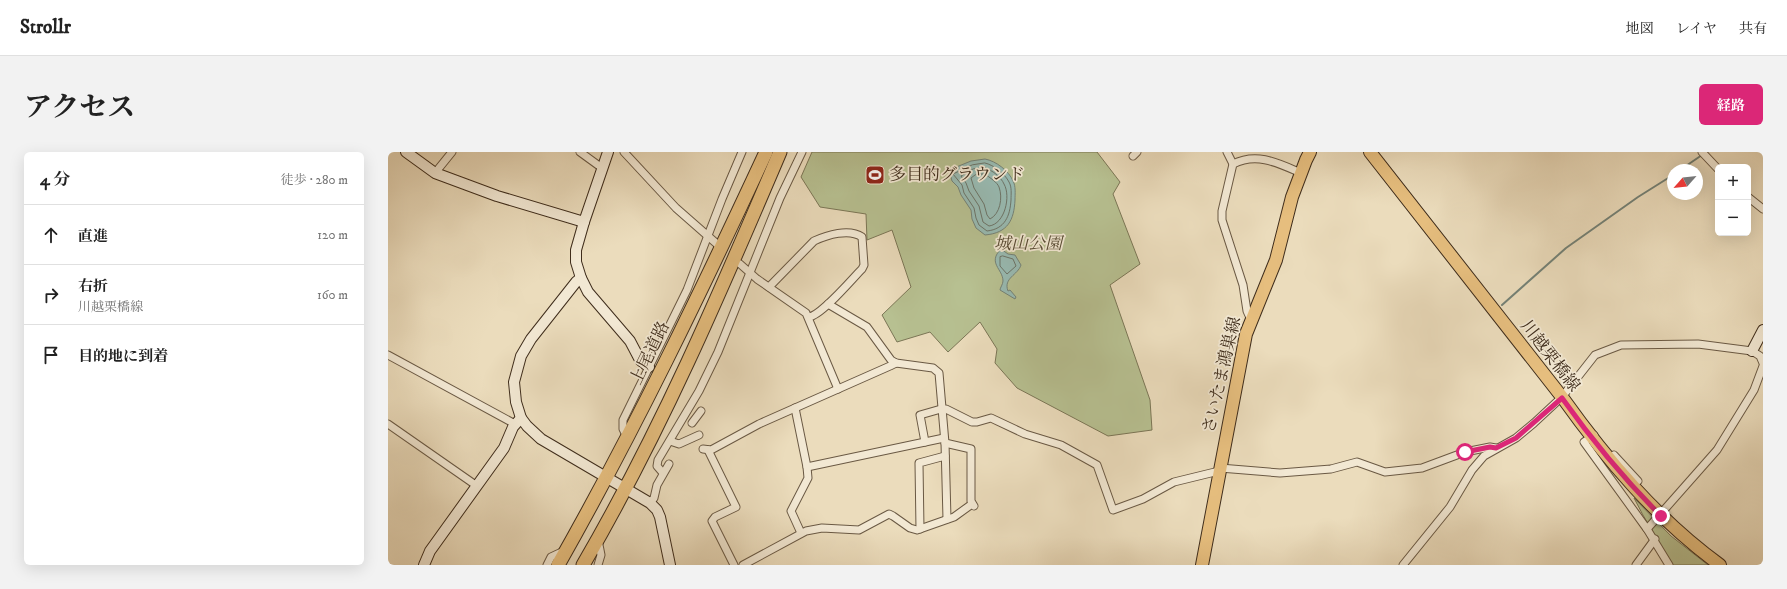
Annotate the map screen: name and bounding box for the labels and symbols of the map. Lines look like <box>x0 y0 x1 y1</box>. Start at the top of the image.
sports icon: 多目的グラウンド <box>864 164 886 186</box>
place label: 多目的グラウンド <box>889 164 1025 186</box>
north arrow <box>1667 164 1703 200</box>
park label: 城山公園 <box>994 233 1065 255</box>
street label: さいたま鴻巣線 <box>1198 315 1246 435</box>
street label: 川越栗橋線 <box>1515 316 1585 396</box>
street label: 上尾道路 <box>625 318 675 388</box>
route start <box>1456 443 1474 461</box>
route end <box>1652 507 1670 525</box>

